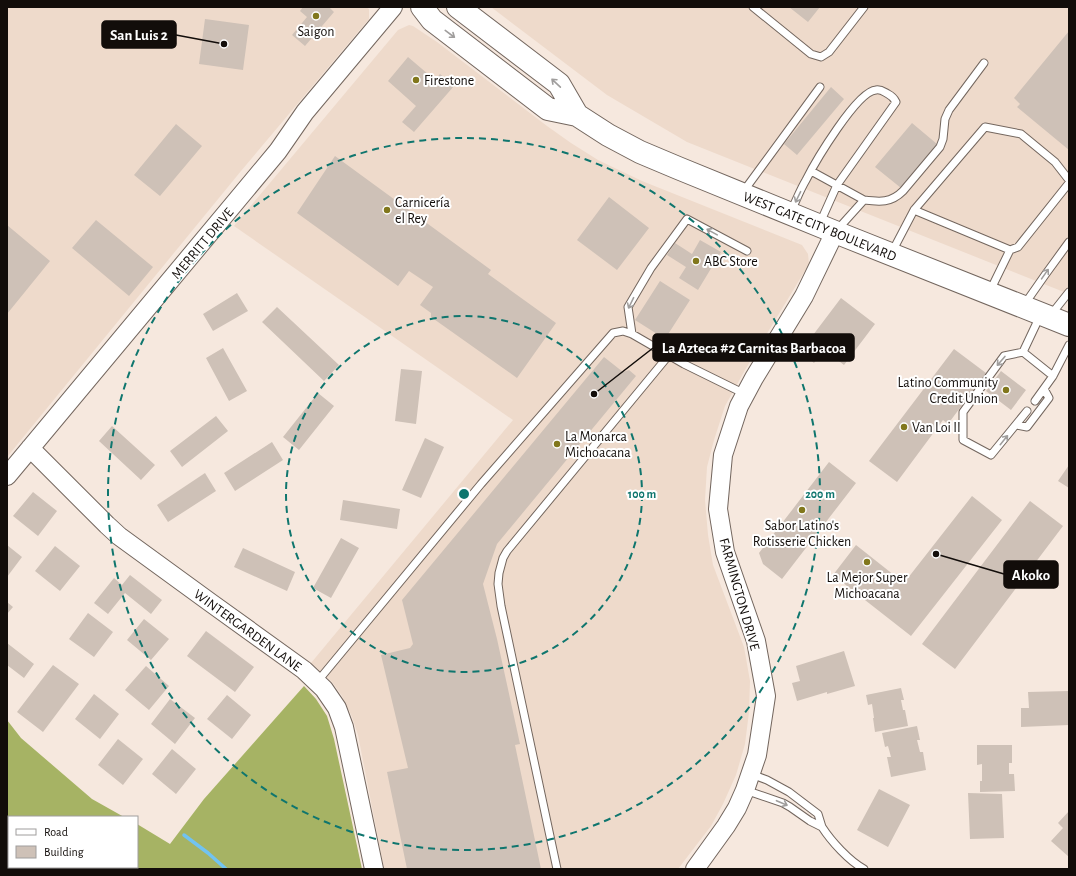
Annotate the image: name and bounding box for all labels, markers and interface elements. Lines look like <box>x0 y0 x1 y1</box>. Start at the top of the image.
marker: Saigon <box>311 11 321 21</box>
callout: San Luis 2 <box>102 21 176 48</box>
place label: Saigon <box>298 25 334 39</box>
text: San Luis 2 <box>110 28 168 43</box>
one-way arrow <box>444 30 455 38</box>
place label: Firestone <box>424 74 474 88</box>
marker: Firestone <box>411 75 421 85</box>
one-way arrow <box>550 78 561 87</box>
street label: WEST GATE CITY BOULEVARD <box>741 190 898 264</box>
one-way arrow <box>793 190 801 202</box>
place label: Carnicería el Rey <box>395 196 450 226</box>
street label: MERRITT DRIVE <box>169 205 237 282</box>
marker: Carnicería el Rey <box>382 205 392 215</box>
one-way arrow <box>707 227 719 235</box>
place label: ABC Store <box>704 255 758 269</box>
marker: ABC Store <box>691 256 701 266</box>
one-way arrow <box>1041 269 1049 280</box>
one-way arrow <box>627 297 634 309</box>
callout: La Azteca #2 Carnitas Barbacoa <box>653 334 854 361</box>
text: La Azteca #2 Carnitas Barbacoa <box>662 341 846 356</box>
one-way arrow <box>996 355 1005 366</box>
place label: Latino Community Credit Union <box>897 376 998 406</box>
marker: Latino Community Credit Union <box>1001 385 1011 395</box>
place label: Van Loi II <box>912 421 961 435</box>
marker: Van Loi II <box>899 422 909 432</box>
place label: La Monarca Michoacana <box>565 430 631 460</box>
one-way arrow <box>999 435 1008 446</box>
marker: La Monarca Michoacana <box>552 439 562 449</box>
centre of rings <box>457 487 471 501</box>
text: 100 m <box>628 488 656 500</box>
text: 200 m <box>805 488 835 500</box>
marker: Sabor Latino's Rotisserie Chicken <box>797 505 807 515</box>
place label: Sabor Latino's Rotisserie Chicken <box>753 519 851 549</box>
street label: FARMINGTON DRIVE <box>716 537 762 652</box>
marker: La Mejor Super Michoacana <box>862 557 872 567</box>
callout: Akoko <box>1004 561 1058 588</box>
text: Akoko <box>1012 568 1050 583</box>
place label: La Mejor Super Michoacana <box>827 571 908 601</box>
street label: WINTERGARDEN LANE <box>191 587 304 675</box>
one-way arrow <box>776 800 788 807</box>
legend <box>8 816 138 868</box>
text: Road <box>44 826 68 838</box>
text: Building <box>44 846 84 858</box>

